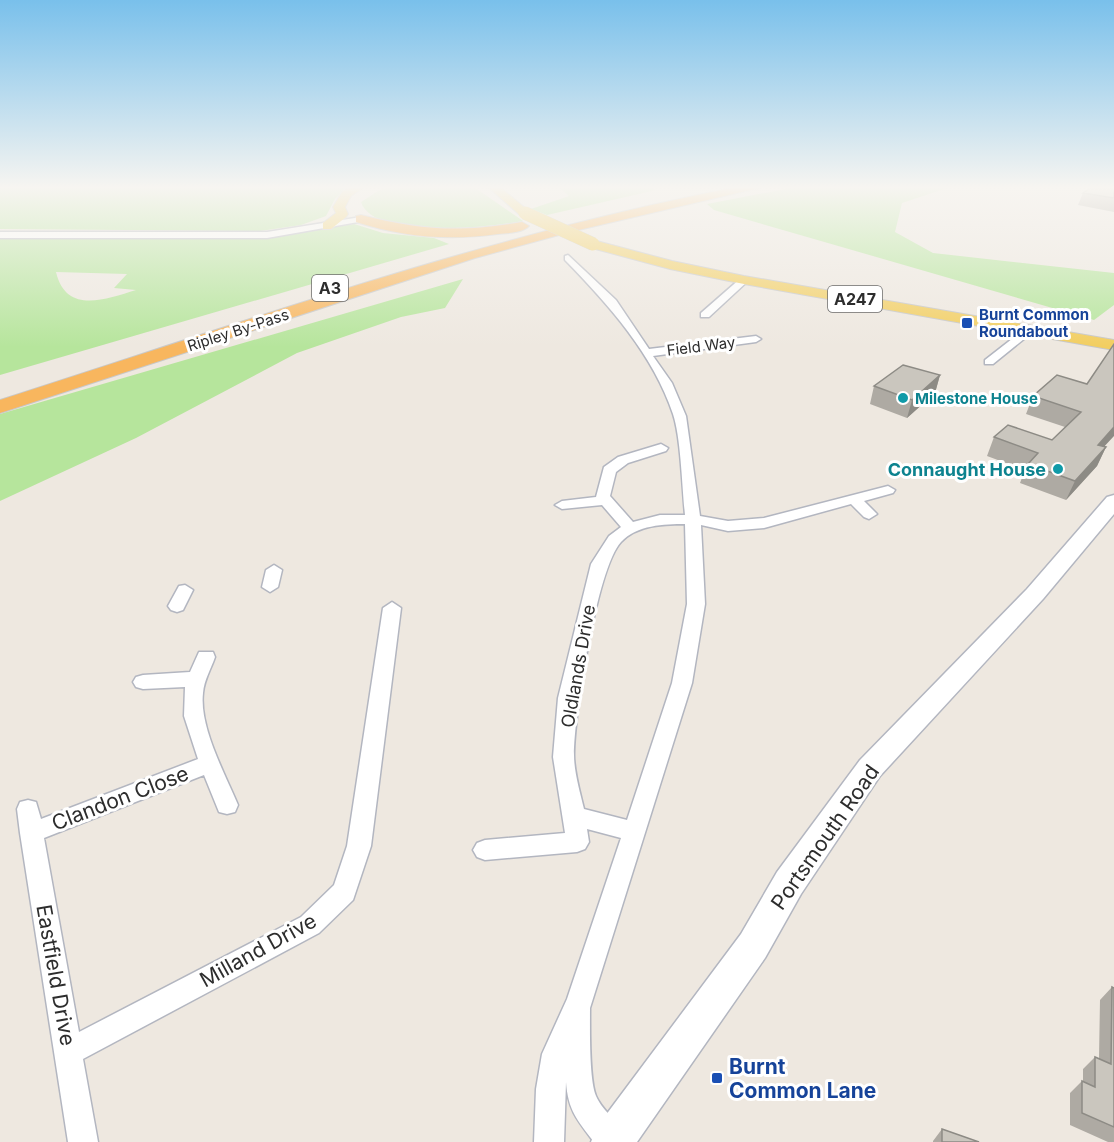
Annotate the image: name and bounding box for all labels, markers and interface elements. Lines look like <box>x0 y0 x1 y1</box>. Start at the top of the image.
road number: A3 <box>312 275 348 301</box>
road number: A247 <box>828 286 882 312</box>
street label: Ripley By-Pass <box>185 305 291 355</box>
place label: Burnt Common Roundabout <box>979 305 1089 341</box>
marker: Burnt Common Roundabout <box>960 316 974 330</box>
street label: Field Way <box>666 332 737 360</box>
place label: Milestone House <box>915 389 1038 408</box>
marker: Milestone House <box>896 391 910 405</box>
place label: Connaught House <box>888 459 1046 480</box>
marker: Connaught House <box>1051 462 1065 476</box>
street label: Oldlands Drive <box>557 603 599 729</box>
street label: Clandon Close <box>48 760 192 836</box>
street label: Portsmouth Road <box>766 760 884 914</box>
street label: Eastfield Drive <box>31 902 81 1048</box>
street label: Milland Drive <box>195 908 321 992</box>
place label: Burnt Common Lane <box>729 1054 876 1103</box>
marker: Burnt Common Lane <box>710 1071 724 1085</box>

